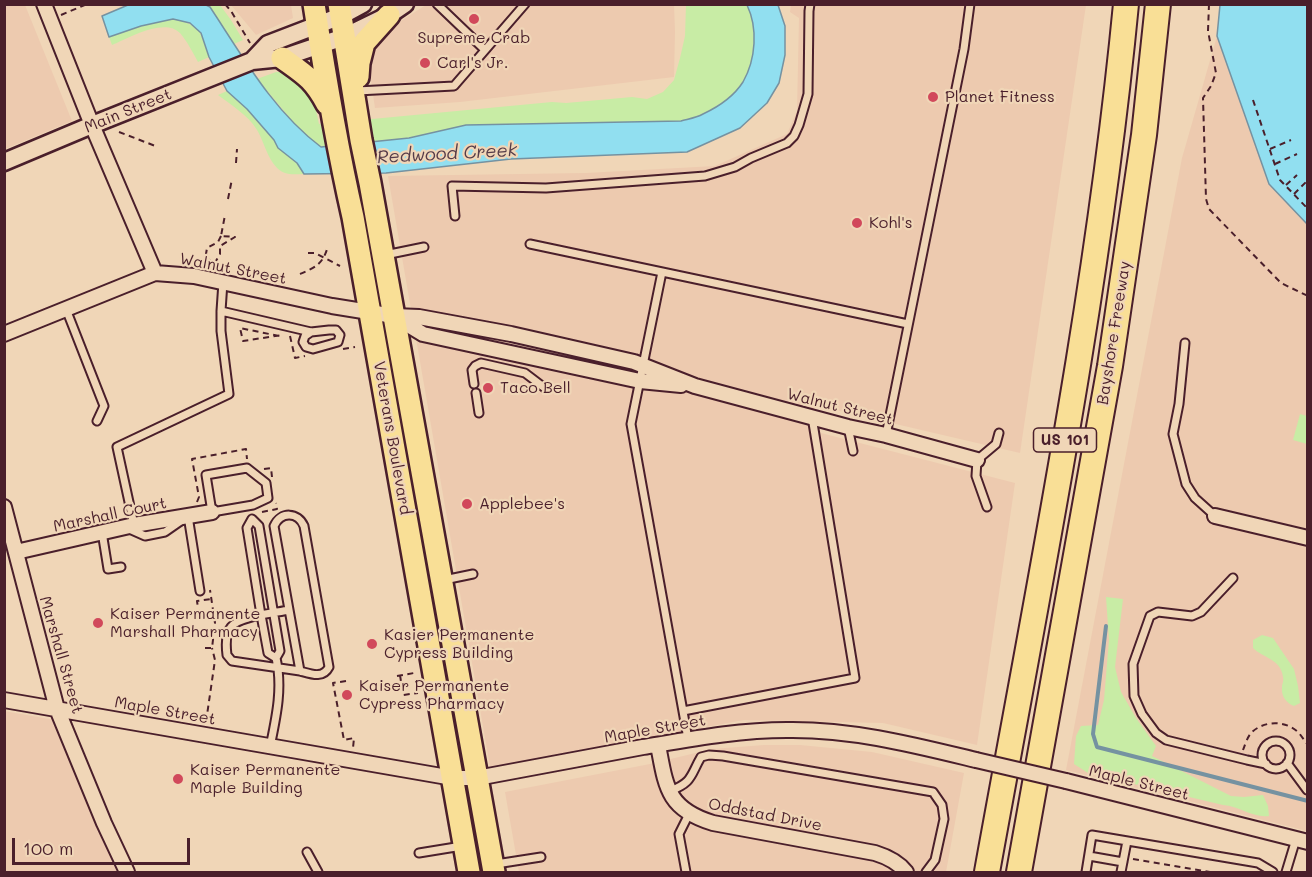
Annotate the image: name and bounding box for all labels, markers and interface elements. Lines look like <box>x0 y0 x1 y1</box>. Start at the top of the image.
marker: Supreme Crab <box>467 12 481 26</box>
place label: Supreme Crab <box>418 28 530 48</box>
place label: Carl's Jr. <box>437 53 508 73</box>
marker: Carl's Jr. <box>418 56 432 70</box>
street label: Main Street <box>82 85 174 137</box>
place label: Planet Fitness <box>945 87 1055 107</box>
marker: Planet Fitness <box>926 90 940 104</box>
water label: Redwood Creek <box>376 140 518 168</box>
place label: Kohl's <box>869 213 913 233</box>
marker: Kohl's <box>850 216 864 230</box>
street label: Walnut Street <box>178 249 288 289</box>
street label: Bayshore Freeway <box>1093 260 1135 406</box>
street label: Veterans Boulevard <box>369 360 415 516</box>
place label: Taco Bell <box>500 378 571 398</box>
marker: Taco Bell <box>481 381 495 395</box>
street label: Walnut Street <box>785 385 895 429</box>
road number: US 101 <box>1034 428 1096 452</box>
street label: Marshall Court <box>52 494 168 536</box>
place label: Applebee's <box>479 494 565 514</box>
marker: Applebee's <box>460 497 474 511</box>
street label: Marshall Street <box>35 594 87 716</box>
place label: Kaiser Permanente Marshall Pharmacy <box>110 604 260 642</box>
marker: Kaiser Permanente Marshall Pharmacy <box>91 616 105 630</box>
place label: Kasier Permanente Cypress Building <box>384 625 534 663</box>
marker: Kasier Permanente Cypress Building <box>365 637 379 651</box>
place label: Kaiser Permanente Cypress Pharmacy <box>359 676 509 714</box>
marker: Kaiser Permanente Cypress Pharmacy <box>340 688 354 702</box>
street label: Maple Street <box>113 693 217 729</box>
street label: Maple Street <box>603 711 707 747</box>
place label: Kaiser Permanente Maple Building <box>190 760 340 798</box>
street label: Maple Street <box>1087 761 1191 805</box>
marker: Kaiser Permanente Maple Building <box>171 772 185 786</box>
street label: Oddstad Drive <box>707 795 823 835</box>
scale bar <box>15 826 194 864</box>
text: 100 m <box>23 836 73 860</box>

